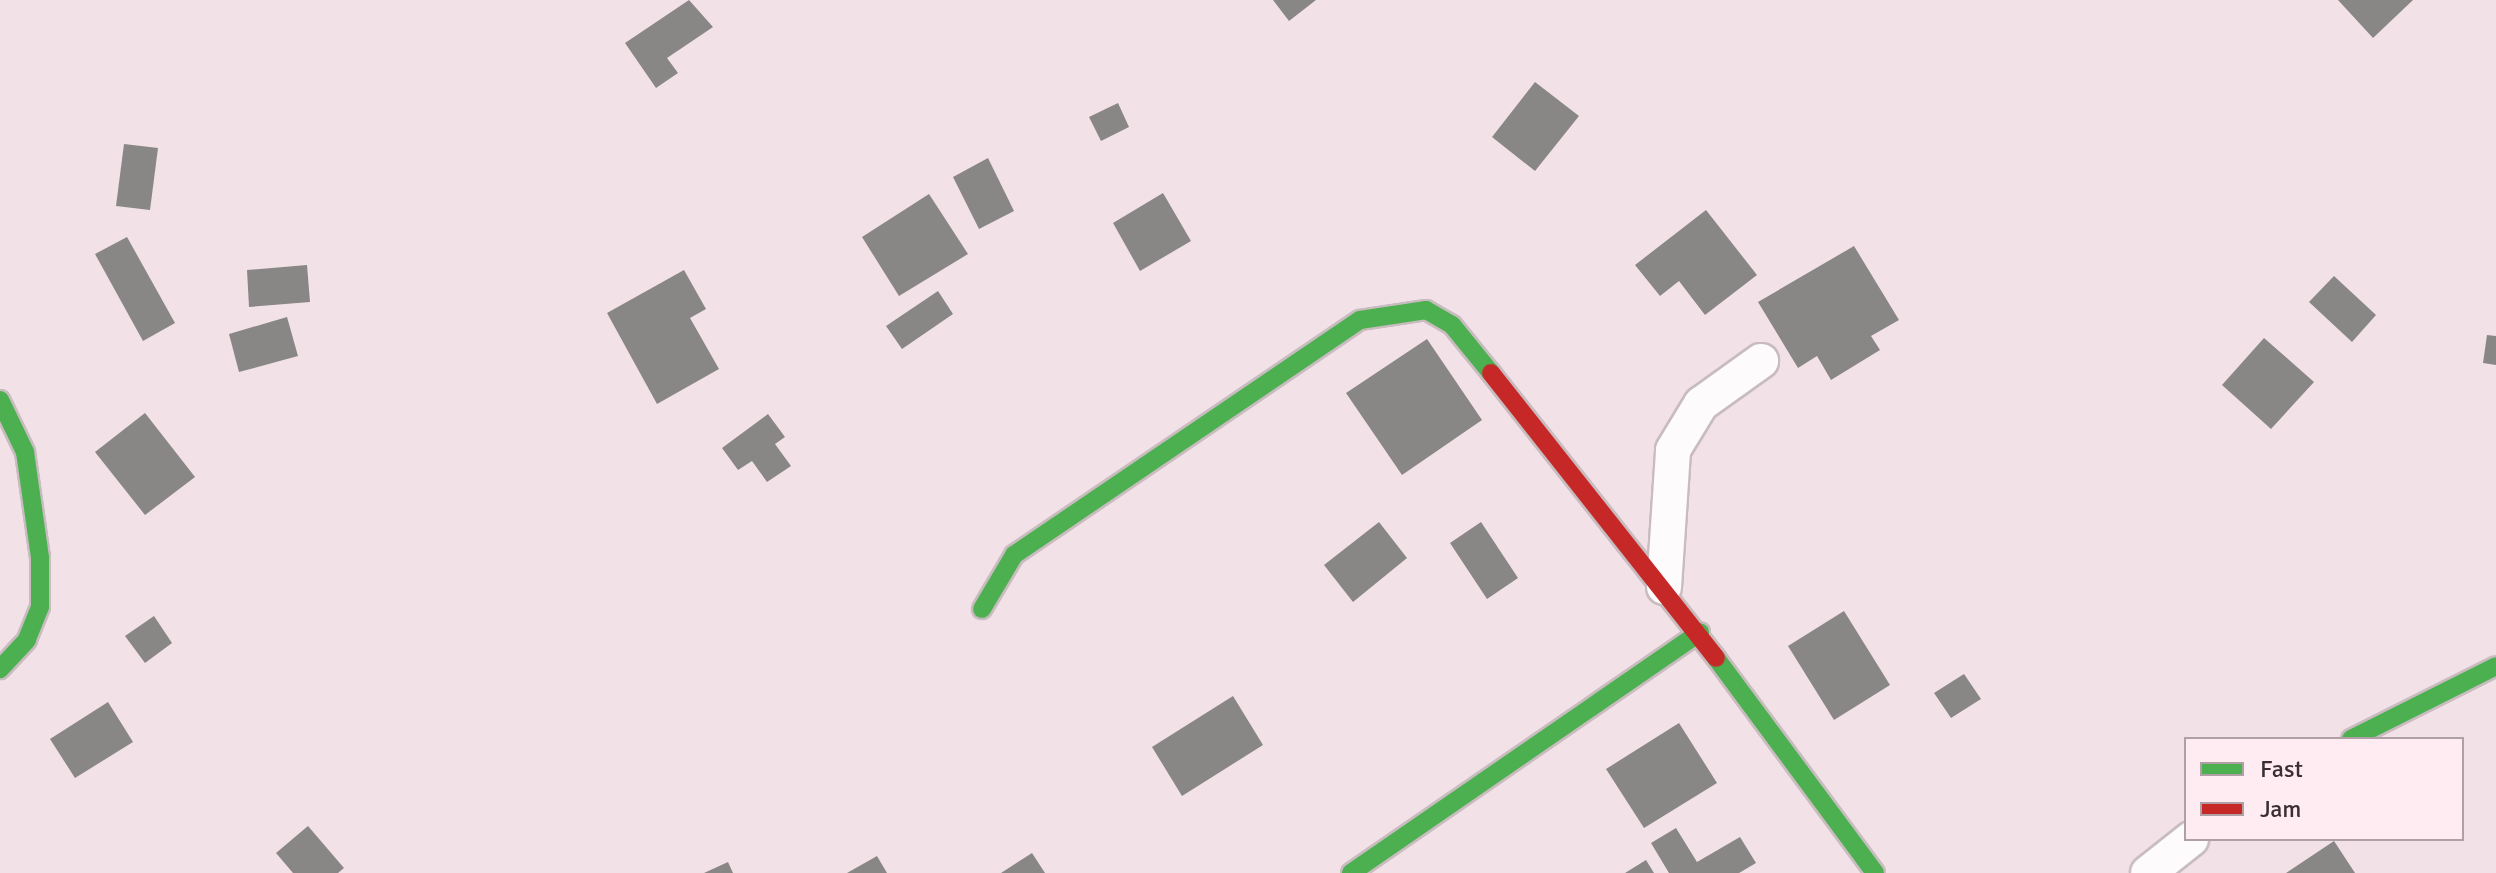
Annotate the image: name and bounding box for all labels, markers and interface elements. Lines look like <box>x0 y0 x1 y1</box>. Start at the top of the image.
legend <box>2184 737 2464 841</box>
text: Fast <box>2260 754 2303 784</box>
text: Jam <box>2260 794 2301 824</box>

